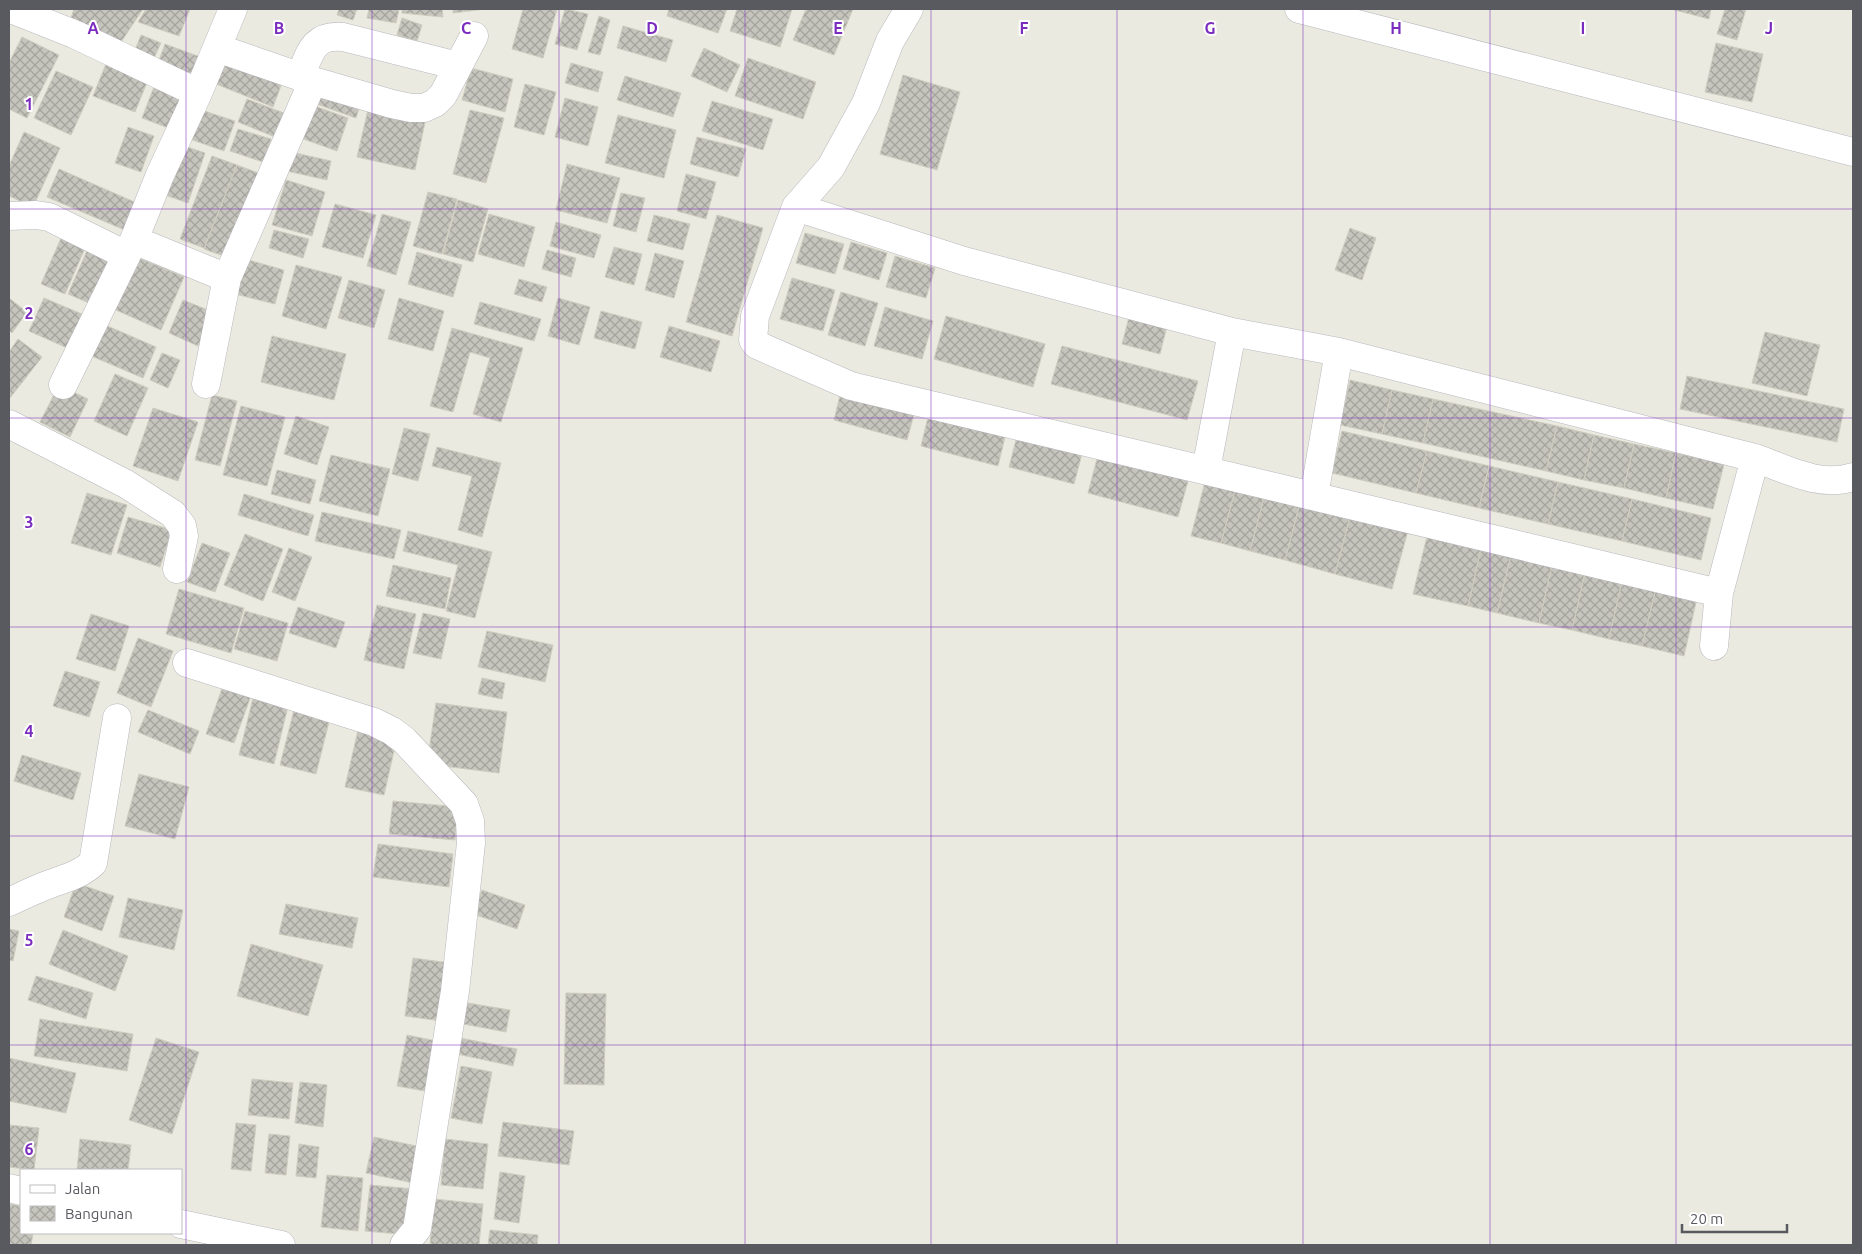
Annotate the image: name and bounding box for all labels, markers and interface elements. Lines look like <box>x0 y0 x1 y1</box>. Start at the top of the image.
text: A <box>87 19 99 37</box>
text: B <box>274 19 284 37</box>
text: C <box>461 19 471 37</box>
text: D <box>646 19 658 37</box>
text: E <box>833 19 843 37</box>
text: F <box>1020 19 1029 37</box>
text: G <box>1204 19 1216 37</box>
text: H <box>1390 19 1402 37</box>
text: I <box>1581 19 1585 37</box>
text: J <box>1765 19 1773 37</box>
text: 1 <box>24 95 34 113</box>
text: 2 <box>24 304 34 322</box>
text: 3 <box>24 513 34 531</box>
text: 4 <box>24 722 34 740</box>
text: 5 <box>24 931 34 949</box>
text: 6 <box>24 1140 34 1158</box>
legend <box>20 1169 182 1234</box>
text: Jalan <box>65 1180 100 1197</box>
scale bar <box>1682 1202 1787 1234</box>
text: Bangunan <box>65 1205 133 1222</box>
text: 20 m <box>1690 1210 1723 1227</box>

